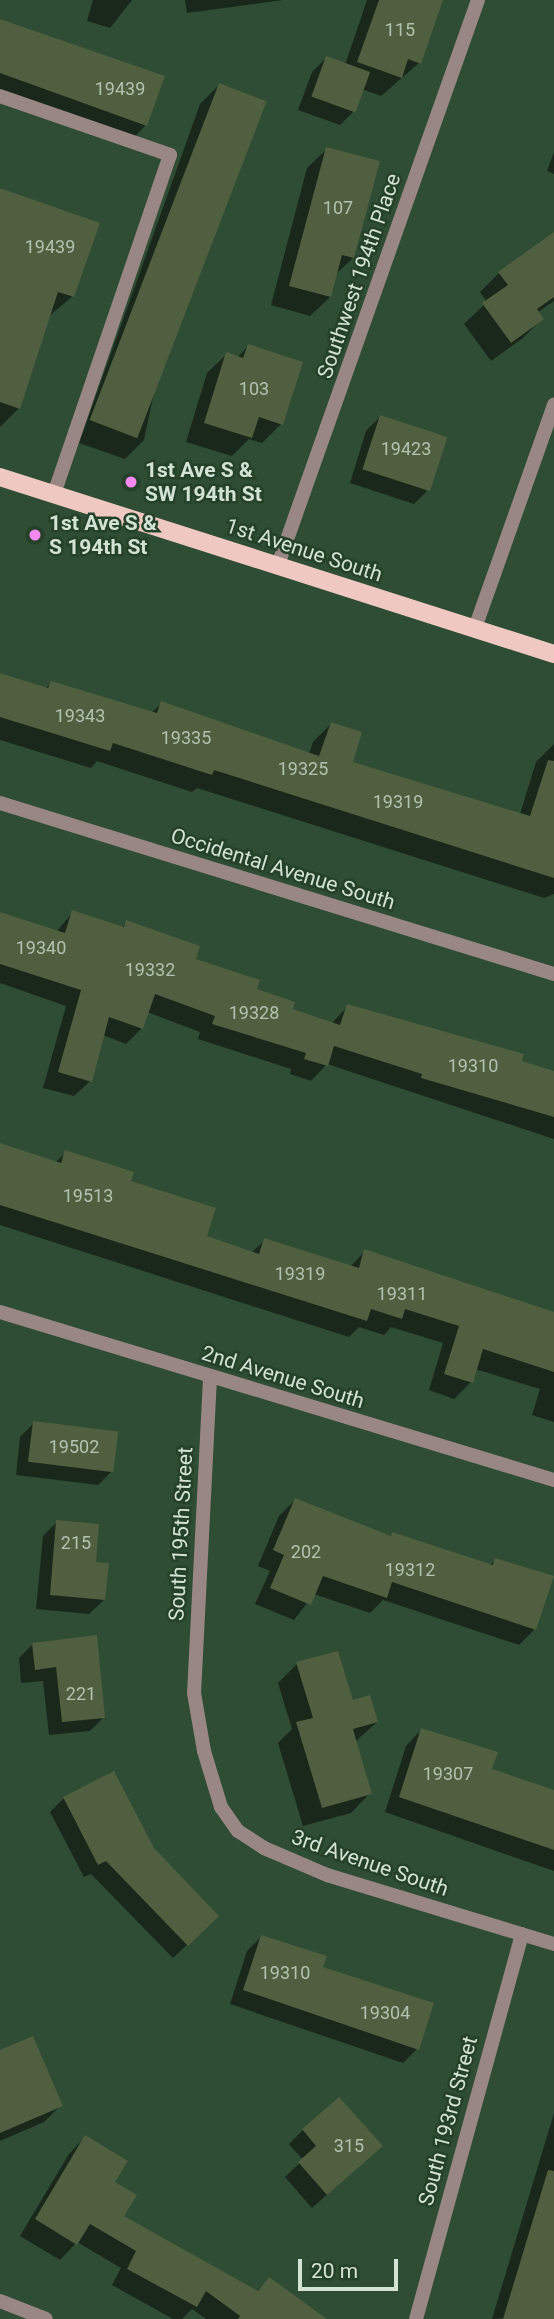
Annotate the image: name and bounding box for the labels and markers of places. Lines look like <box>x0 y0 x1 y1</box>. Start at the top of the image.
place label: 1st Ave S & SW 194th St <box>145 457 262 507</box>
marker: 1st Ave S & SW 194th St <box>123 474 139 490</box>
place label: 1st Ave S & S 194th St <box>49 510 157 560</box>
marker: 1st Ave S & S 194th St <box>27 527 43 543</box>

